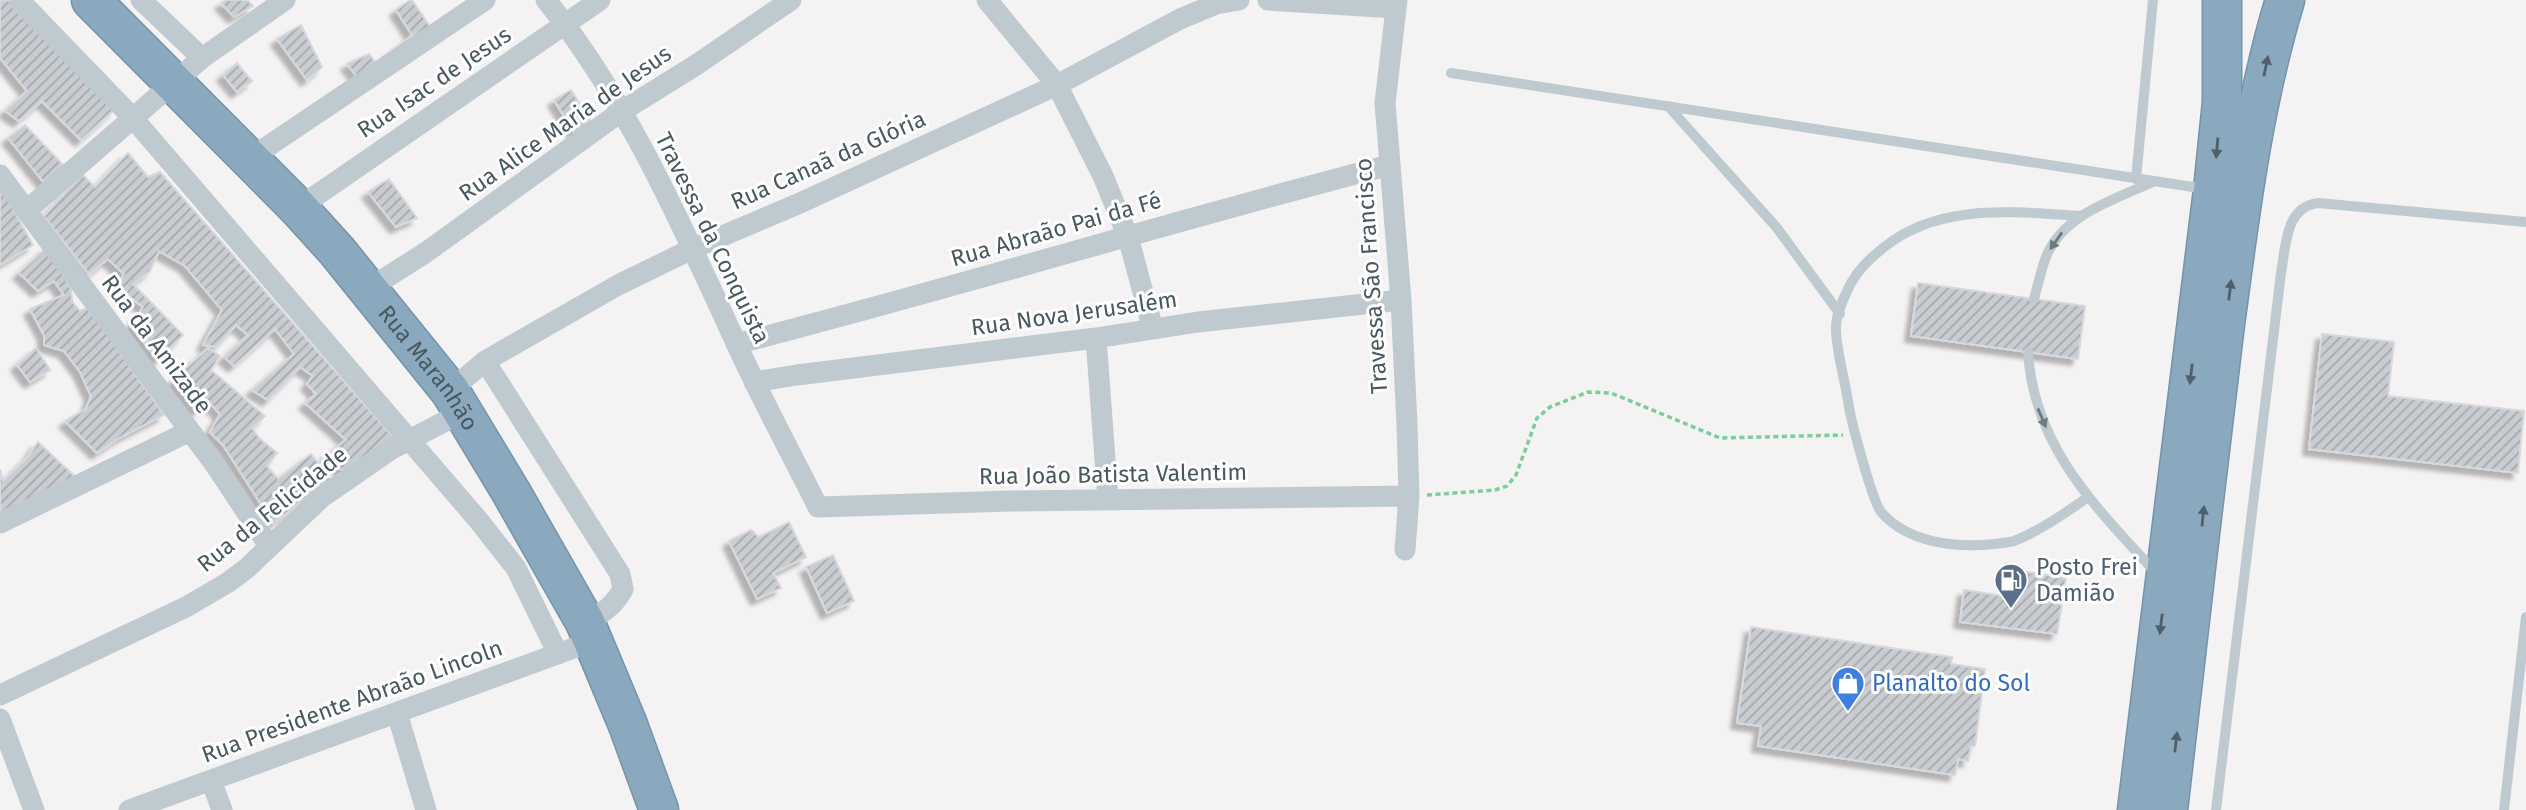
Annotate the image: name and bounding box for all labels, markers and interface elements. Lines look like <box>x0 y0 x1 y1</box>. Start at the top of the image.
street label: Rua Isac de Jesus <box>352 20 516 144</box>
street label: Rua Alice Maria de Jesus <box>453 39 677 207</box>
one-way arrow <box>2260 55 2271 77</box>
street label: Rua Canaã da Glória <box>726 104 930 216</box>
street label: Travessa da Conquista <box>650 128 776 348</box>
one-way arrow <box>2211 137 2222 159</box>
street label: Travessa São Francisco <box>1349 157 1393 395</box>
street label: Rua Abraão Pai da Fé <box>947 186 1165 272</box>
one-way arrow <box>2049 232 2063 250</box>
street label: Rua da Amizade <box>96 269 218 419</box>
one-way arrow <box>2225 279 2236 301</box>
street label: Rua Nova Jerusalém <box>969 285 1179 341</box>
street label: Rua Maranhão <box>372 299 484 435</box>
one-way arrow <box>2186 363 2197 385</box>
one-way arrow <box>2037 408 2048 429</box>
street label: Rua da Felicidade <box>191 440 353 578</box>
street label: Rua João Batista Valentim <box>979 458 1247 490</box>
one-way arrow <box>2198 505 2209 527</box>
place label: Posto Frei Damião <box>2036 553 2138 607</box>
fuel station icon: Posto Frei Damião <box>1992 561 2030 610</box>
one-way arrow <box>2155 613 2166 635</box>
street label: Rua Presidente Abraão Lincoln <box>198 633 506 769</box>
shop icon: Planalto do Sol <box>1829 664 1867 713</box>
place label: Planalto do Sol <box>1872 669 2031 697</box>
one-way arrow <box>2170 731 2181 753</box>

